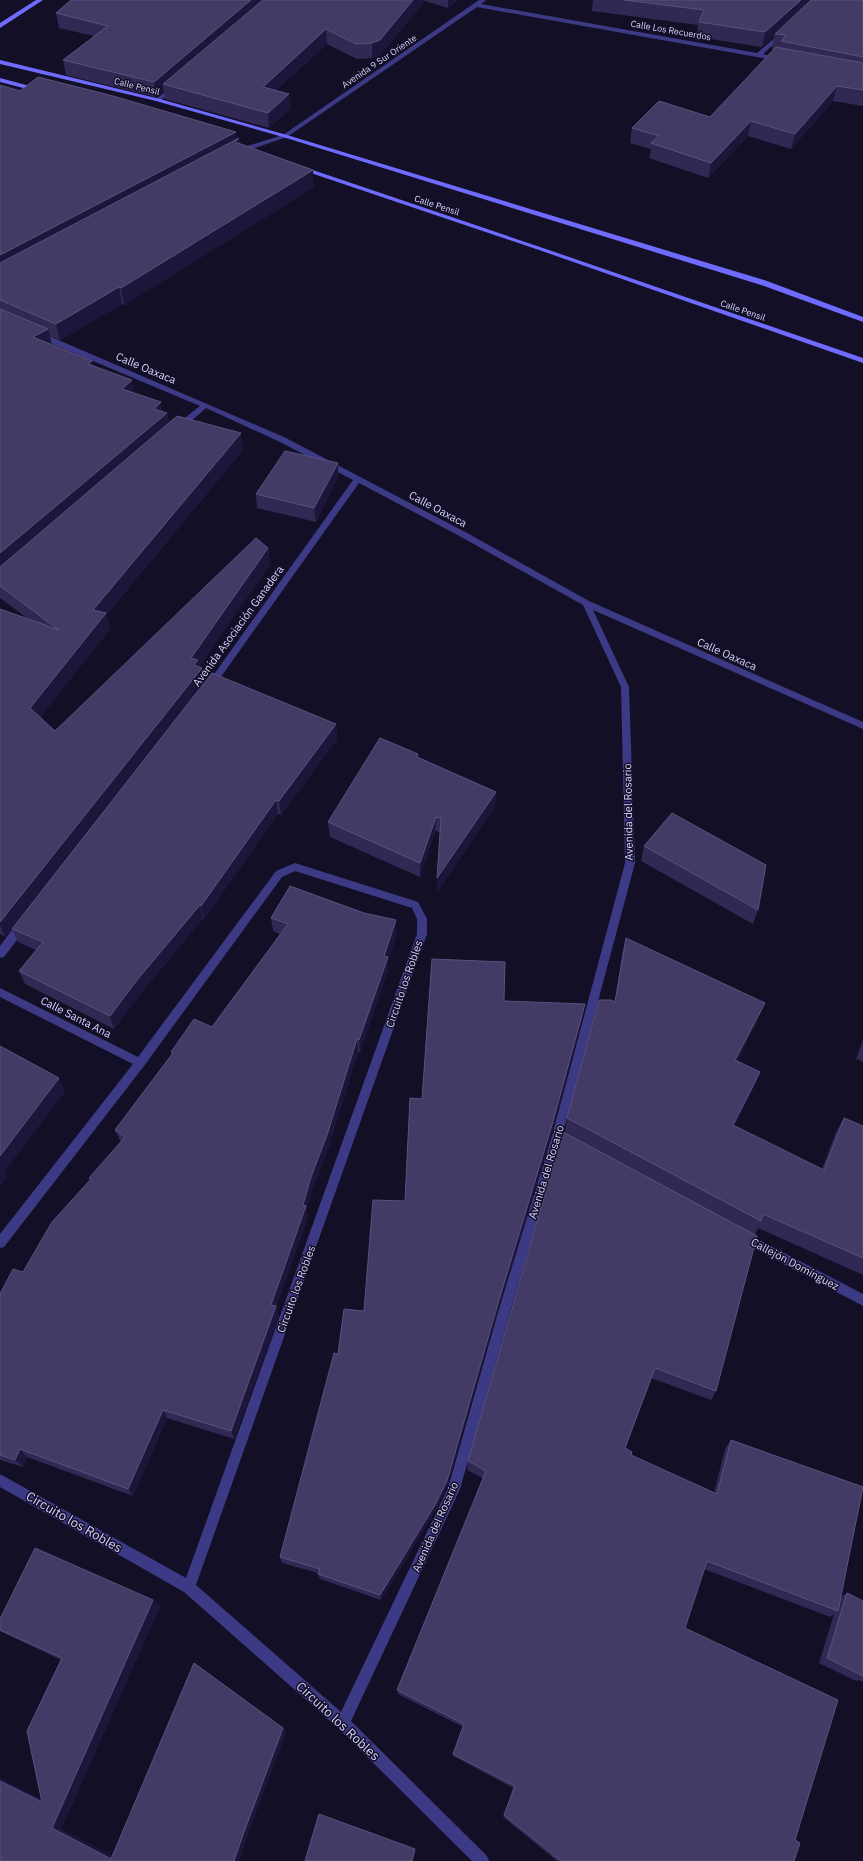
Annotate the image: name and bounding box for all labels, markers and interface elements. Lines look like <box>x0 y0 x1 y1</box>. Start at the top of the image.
street label: Calle Los Recuerdos <box>630 18 712 42</box>
street label: Avenida 9 Sur Oriente <box>340 32 418 90</box>
street label: Calle Pensil <box>113 75 162 97</box>
street label: Calle Pensil <box>413 193 461 218</box>
street label: Calle Pensil <box>719 297 767 323</box>
street label: Calle Oaxaca <box>114 349 178 387</box>
street label: Calle Oaxaca <box>407 488 470 530</box>
street label: Avenida Asociación Ganadera <box>189 563 287 689</box>
street label: Calle Oaxaca <box>695 635 759 673</box>
street label: Avenida del Rosario <box>620 763 636 861</box>
street label: Circuito los Robles <box>382 938 426 1030</box>
street label: Calle Santa Ana <box>38 993 114 1041</box>
street label: Avenida del Rosario <box>525 1123 567 1221</box>
street label: Callejón Domínguez <box>749 1235 841 1293</box>
street label: Circuito los Robles <box>274 1244 318 1334</box>
street label: Avenida del Rosario <box>409 1480 461 1574</box>
street label: Circuito los Robles <box>23 1488 125 1556</box>
street label: Circuito los Robles <box>293 1678 383 1764</box>

